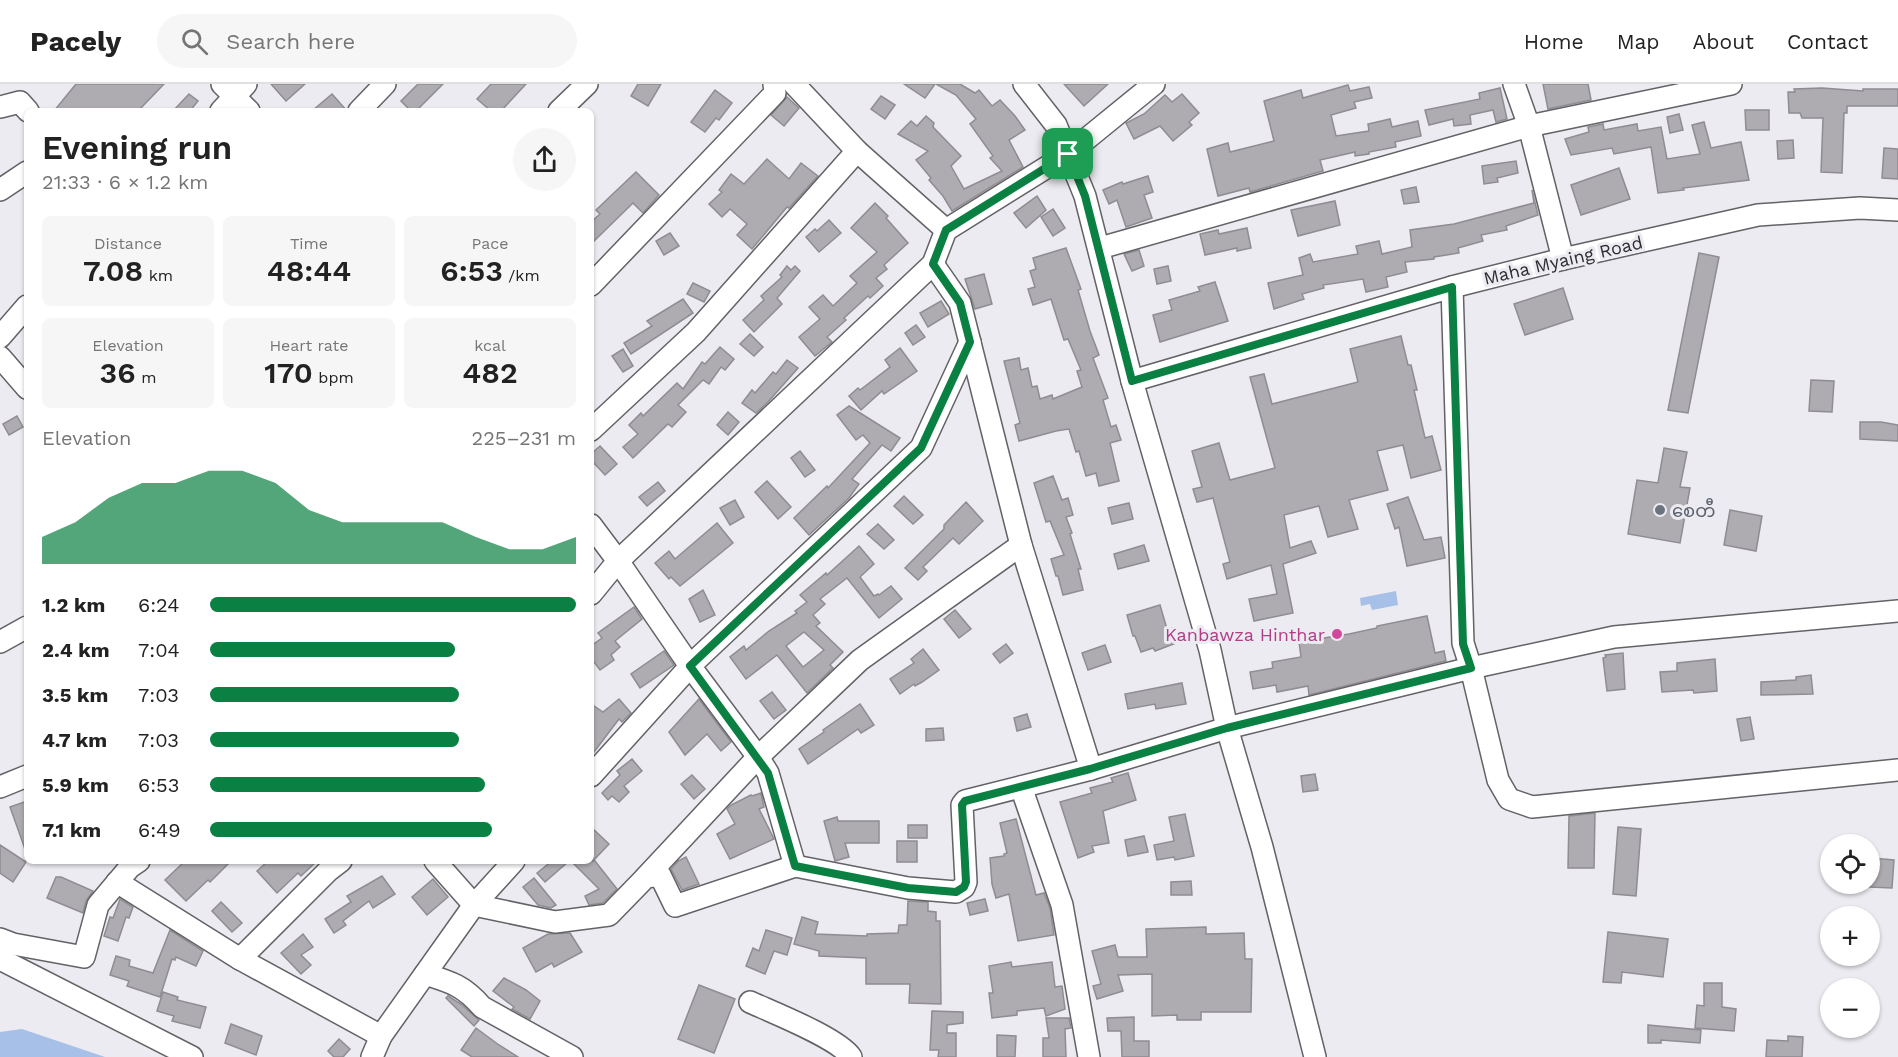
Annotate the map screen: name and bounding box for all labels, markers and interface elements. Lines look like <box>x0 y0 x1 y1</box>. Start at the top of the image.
search box <box>157 14 577 68</box>
text: Pacely <box>30 25 121 58</box>
icon: search <box>178 25 211 58</box>
text: Search here <box>226 29 355 54</box>
text: Home <box>1524 29 1584 54</box>
text: Map <box>1617 29 1660 54</box>
text: About <box>1693 29 1754 54</box>
text: Contact <box>1787 29 1868 54</box>
text: Evening run <box>42 128 232 167</box>
button: share <box>513 128 576 191</box>
pin <box>1042 128 1093 179</box>
icon: arrive <box>1051 137 1084 170</box>
text: 21:33 · 6 × 1.2 km <box>42 170 208 194</box>
street label: Maha Myaing Road <box>1481 231 1645 289</box>
text: Distance <box>94 234 162 253</box>
text: Time <box>290 234 328 253</box>
text: Pace <box>471 234 509 253</box>
text: 7.08 <box>83 253 143 288</box>
text: 48:44 <box>267 253 351 288</box>
text: 6:53 <box>440 253 503 288</box>
text: km <box>143 266 173 285</box>
text: /km <box>503 266 540 285</box>
text: Elevation <box>92 336 164 355</box>
text: Heart rate <box>269 336 349 355</box>
text: kcal <box>474 336 506 355</box>
text: 36 <box>100 355 136 390</box>
text: 170 <box>264 355 313 390</box>
text: 482 <box>462 355 518 390</box>
text: m <box>136 368 156 387</box>
text: bpm <box>313 368 354 387</box>
text: Elevation <box>42 426 131 450</box>
text: 225–231 m <box>472 426 576 450</box>
place label: စေတီ <box>1672 497 1716 521</box>
marker: စေတီ <box>1653 503 1667 517</box>
text: 1.2 km <box>42 593 105 617</box>
text: 6:24 <box>138 593 179 617</box>
place label: Kanbawza Hinthar <box>1165 624 1325 645</box>
marker: Kanbawza Hinthar <box>1330 627 1344 641</box>
text: 2.4 km <box>42 638 110 662</box>
text: 7:04 <box>138 638 180 662</box>
text: 3.5 km <box>42 683 108 707</box>
text: 7:03 <box>138 683 179 707</box>
text: 4.7 km <box>42 728 107 752</box>
text: 7:03 <box>138 728 179 752</box>
text: 5.9 km <box>42 773 109 797</box>
text: 6:53 <box>138 773 179 797</box>
text: 7.1 km <box>42 818 101 842</box>
text: 6:49 <box>138 818 181 842</box>
map controls <box>1820 834 1880 1038</box>
button: locate <box>1820 834 1880 894</box>
button: + <box>1820 906 1880 966</box>
button: − <box>1820 978 1880 1038</box>

